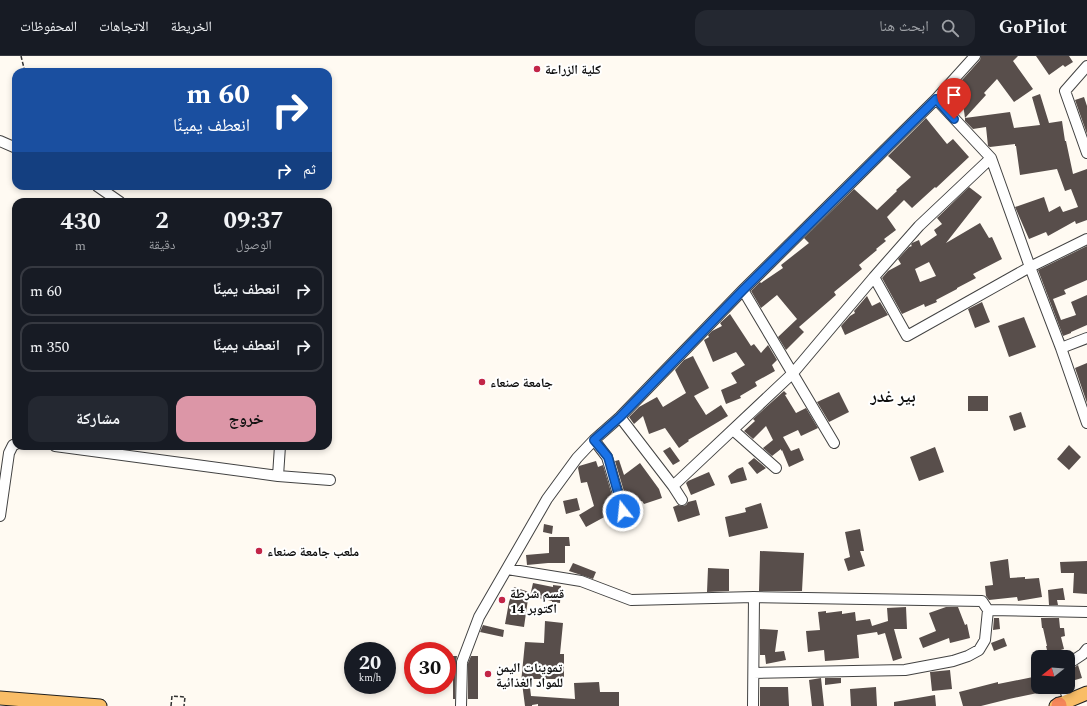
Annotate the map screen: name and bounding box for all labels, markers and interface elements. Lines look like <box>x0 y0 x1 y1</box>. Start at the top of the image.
search box <box>695 10 975 46</box>
text: GoPilot <box>999 13 1067 42</box>
text: ابحث هنا <box>879 15 929 38</box>
text: المحفوظات <box>20 16 77 37</box>
text: الاتجاهات <box>99 16 149 37</box>
text: الخريطة <box>171 16 212 37</box>
icon: search <box>939 17 961 39</box>
place label: كلية الزراعة <box>545 60 601 80</box>
marker: كلية الزراعة <box>532 64 542 74</box>
text: 60 m <box>186 73 250 116</box>
pin <box>937 78 971 119</box>
icon: right <box>264 84 316 136</box>
icon: arrive <box>943 84 965 106</box>
text: انعطف يمينًا <box>173 112 250 139</box>
text: ثم <box>303 158 316 181</box>
icon: right <box>273 160 295 182</box>
text: 2 <box>155 203 169 239</box>
text: 09:37 <box>224 203 284 239</box>
text: 430 <box>60 204 101 240</box>
text: دقيقة <box>149 235 175 255</box>
text: الوصول <box>236 235 272 255</box>
text: m <box>75 236 86 256</box>
text: انعطف يمينًا <box>213 278 280 301</box>
text: 60 m <box>30 280 62 303</box>
icon: right <box>292 280 314 302</box>
text: انعطف يمينًا <box>213 334 280 357</box>
text: 350 m <box>30 336 69 359</box>
icon: right <box>292 336 314 358</box>
place label: جامعة صنعاء <box>490 373 553 393</box>
marker: جامعة صنعاء <box>477 377 487 387</box>
district label: بير غدر <box>869 384 916 410</box>
button: مشاركة <box>28 396 168 442</box>
button: خروج <box>176 396 316 442</box>
position arrow <box>602 490 644 532</box>
place label: ملعب جامعة صنعاء <box>267 542 359 562</box>
marker: ملعب جامعة صنعاء <box>254 546 264 556</box>
place label: قسم شرطة 14 اكتوبر <box>510 584 564 619</box>
marker: قسم شرطة 14 اكتوبر <box>497 595 507 605</box>
speed limit sign: 30 <box>404 642 456 694</box>
text: 20 <box>359 648 381 678</box>
north arrow <box>1031 650 1075 694</box>
map controls <box>1031 650 1075 694</box>
place label: تموينات اليمن للمواد الغذائية <box>496 658 563 693</box>
marker: تموينات اليمن للمواد الغذائية <box>483 669 493 679</box>
text: km/h <box>359 670 381 686</box>

